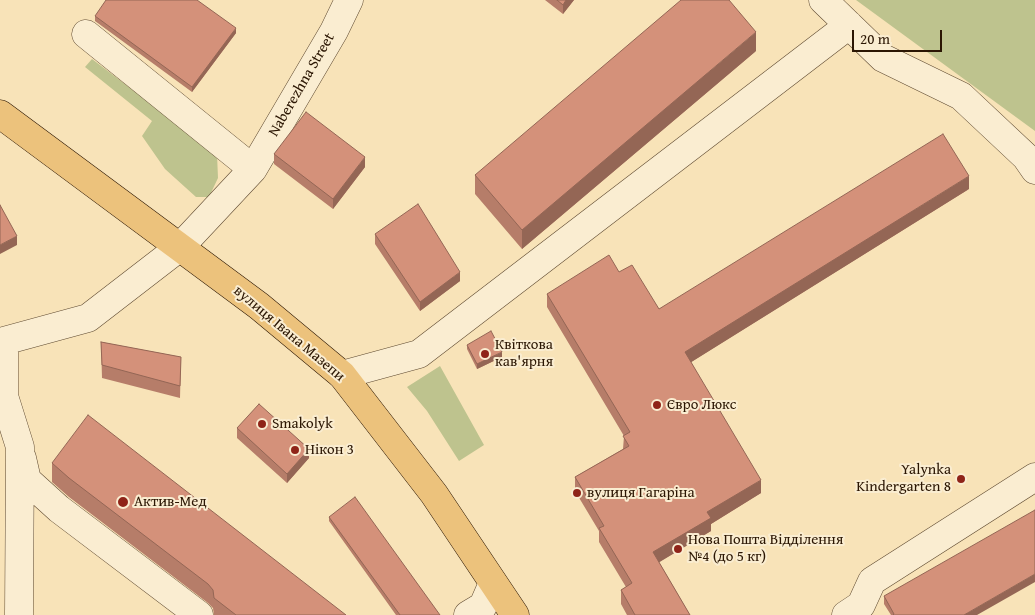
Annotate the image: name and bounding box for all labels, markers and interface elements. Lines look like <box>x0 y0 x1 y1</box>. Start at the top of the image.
scale bar <box>855 20 945 52</box>
text: 20 m <box>860 28 890 49</box>
street label: Naberezhna Street <box>265 30 339 140</box>
street label: вулиця Івана Мазепи <box>230 282 348 386</box>
place label: Квіткова кав'ярня <box>495 336 553 371</box>
marker: Квіткова кав'ярня <box>479 348 491 360</box>
place label: Євро Люкс <box>667 396 736 414</box>
marker: Євро Люкс <box>651 399 663 411</box>
place label: Smakolyk <box>272 415 333 433</box>
marker: Smakolyk <box>256 418 268 430</box>
place label: Нікон 3 <box>305 441 354 459</box>
marker: Нікон 3 <box>289 444 301 456</box>
place label: Yalynka Kindergarten 8 <box>856 461 951 496</box>
marker: Yalynka Kindergarten 8 <box>955 473 967 485</box>
place label: вулиця Гагаріна <box>587 484 695 502</box>
marker: вулиця Гагаріна <box>571 487 583 499</box>
place label: Актив-Мед <box>134 493 207 511</box>
marker: Актив-Мед <box>116 495 130 509</box>
place label: Нова Пошта Відділення №4 (до 5 кг) <box>688 531 843 566</box>
marker: Нова Пошта Відділення №4 (до 5 кг) <box>672 543 684 555</box>

